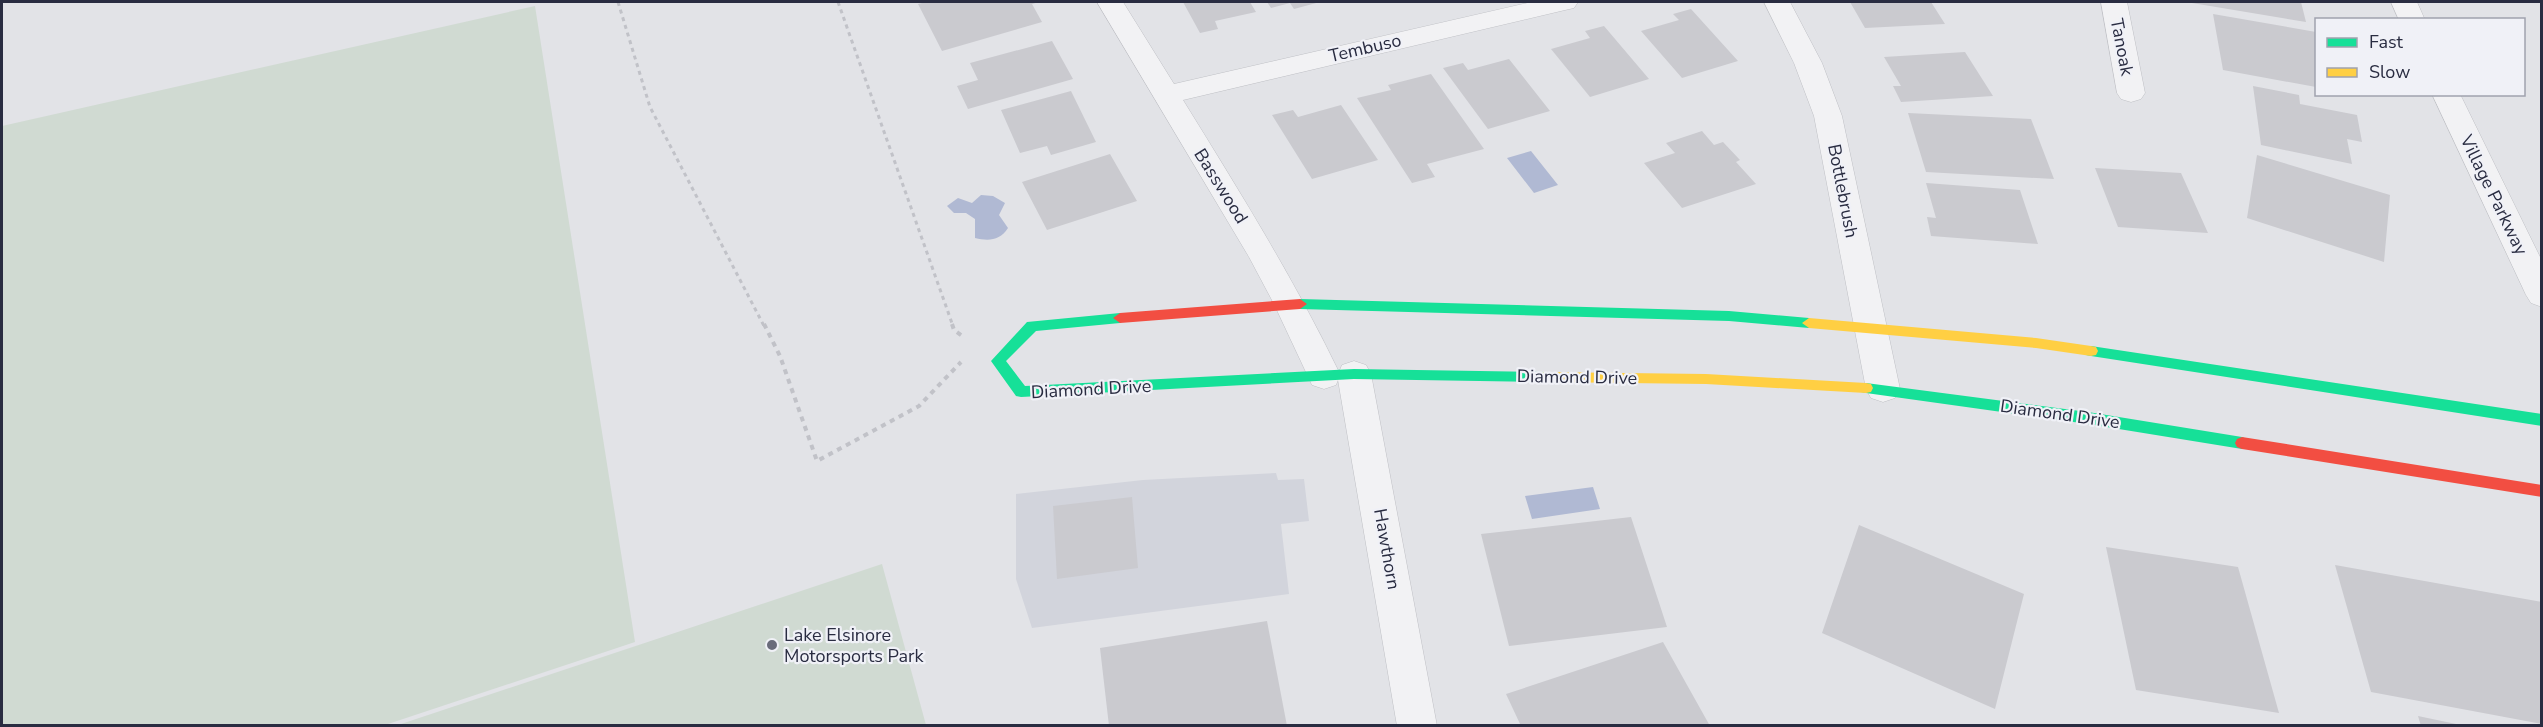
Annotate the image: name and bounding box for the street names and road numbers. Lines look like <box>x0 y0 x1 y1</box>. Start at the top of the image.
street label: Tanoak <box>2105 16 2139 79</box>
street label: Tembuso <box>1326 28 1404 68</box>
street label: Village Parkway <box>2454 130 2534 260</box>
street label: Bottlebrush <box>1822 142 1864 240</box>
street label: Basswood <box>1188 144 1254 228</box>
street label: Diamond Drive <box>1517 364 1637 390</box>
street label: Diamond Drive <box>1030 374 1152 404</box>
street label: Diamond Drive <box>1999 394 2121 434</box>
street label: Hawthorn <box>1368 507 1406 591</box>

